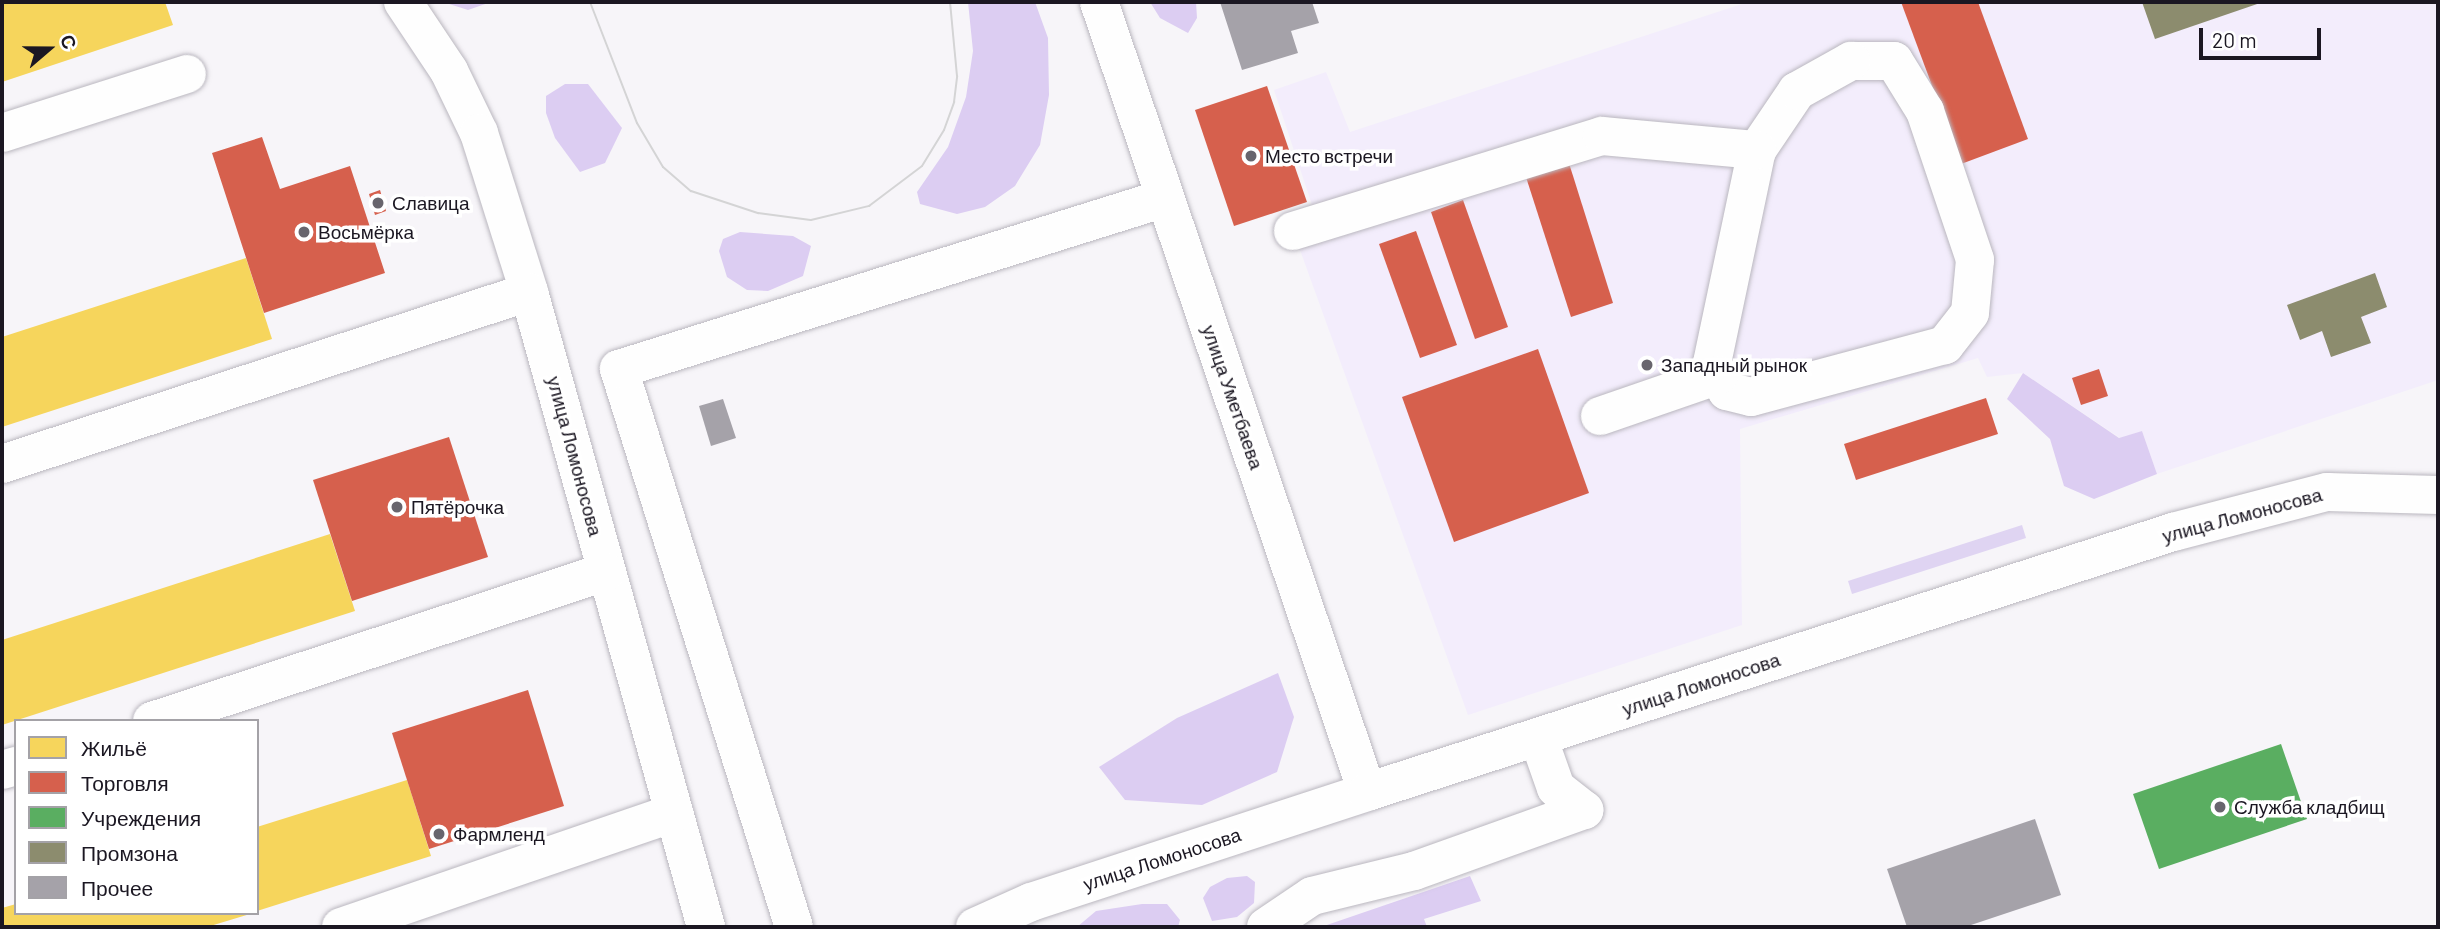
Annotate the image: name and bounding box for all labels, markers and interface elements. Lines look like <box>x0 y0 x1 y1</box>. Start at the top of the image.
north arrow <box>14 14 84 84</box>
scale bar <box>2202 14 2324 58</box>
text: 20 m <box>2212 27 2257 52</box>
text: С <box>56 31 82 52</box>
place label: Место встречи <box>1265 145 1393 167</box>
marker: Место встречи <box>1243 148 1259 164</box>
place label: Славица <box>392 192 470 214</box>
marker: Славица <box>370 195 386 211</box>
place label: Восьмёрка <box>318 221 414 243</box>
marker: Восьмёрка <box>296 224 312 240</box>
street label: улица Уметбаева <box>1198 322 1268 472</box>
place label: Западный рынок <box>1661 354 1807 376</box>
marker: Западный рынок <box>1639 357 1655 373</box>
street label: улица Ломоносова <box>543 374 607 538</box>
street label: улица Ломоносова <box>2160 483 2324 547</box>
place label: Пятёрочка <box>411 496 504 518</box>
marker: Пятёрочка <box>389 499 405 515</box>
street label: улица Ломоносова <box>1619 648 1783 720</box>
legend <box>14 719 259 915</box>
text: Жильё <box>81 735 147 760</box>
text: Торговля <box>81 770 169 795</box>
place label: Служба кладбищ <box>2234 796 2385 818</box>
marker: Служба кладбищ <box>2212 799 2228 815</box>
text: Учреждения <box>81 805 201 830</box>
place label: Фармленд <box>453 823 545 845</box>
street label: улица Ломоносова <box>1080 823 1244 895</box>
marker: Фармленд <box>431 826 447 842</box>
text: Промзона <box>81 840 178 865</box>
text: Прочее <box>81 875 153 900</box>

